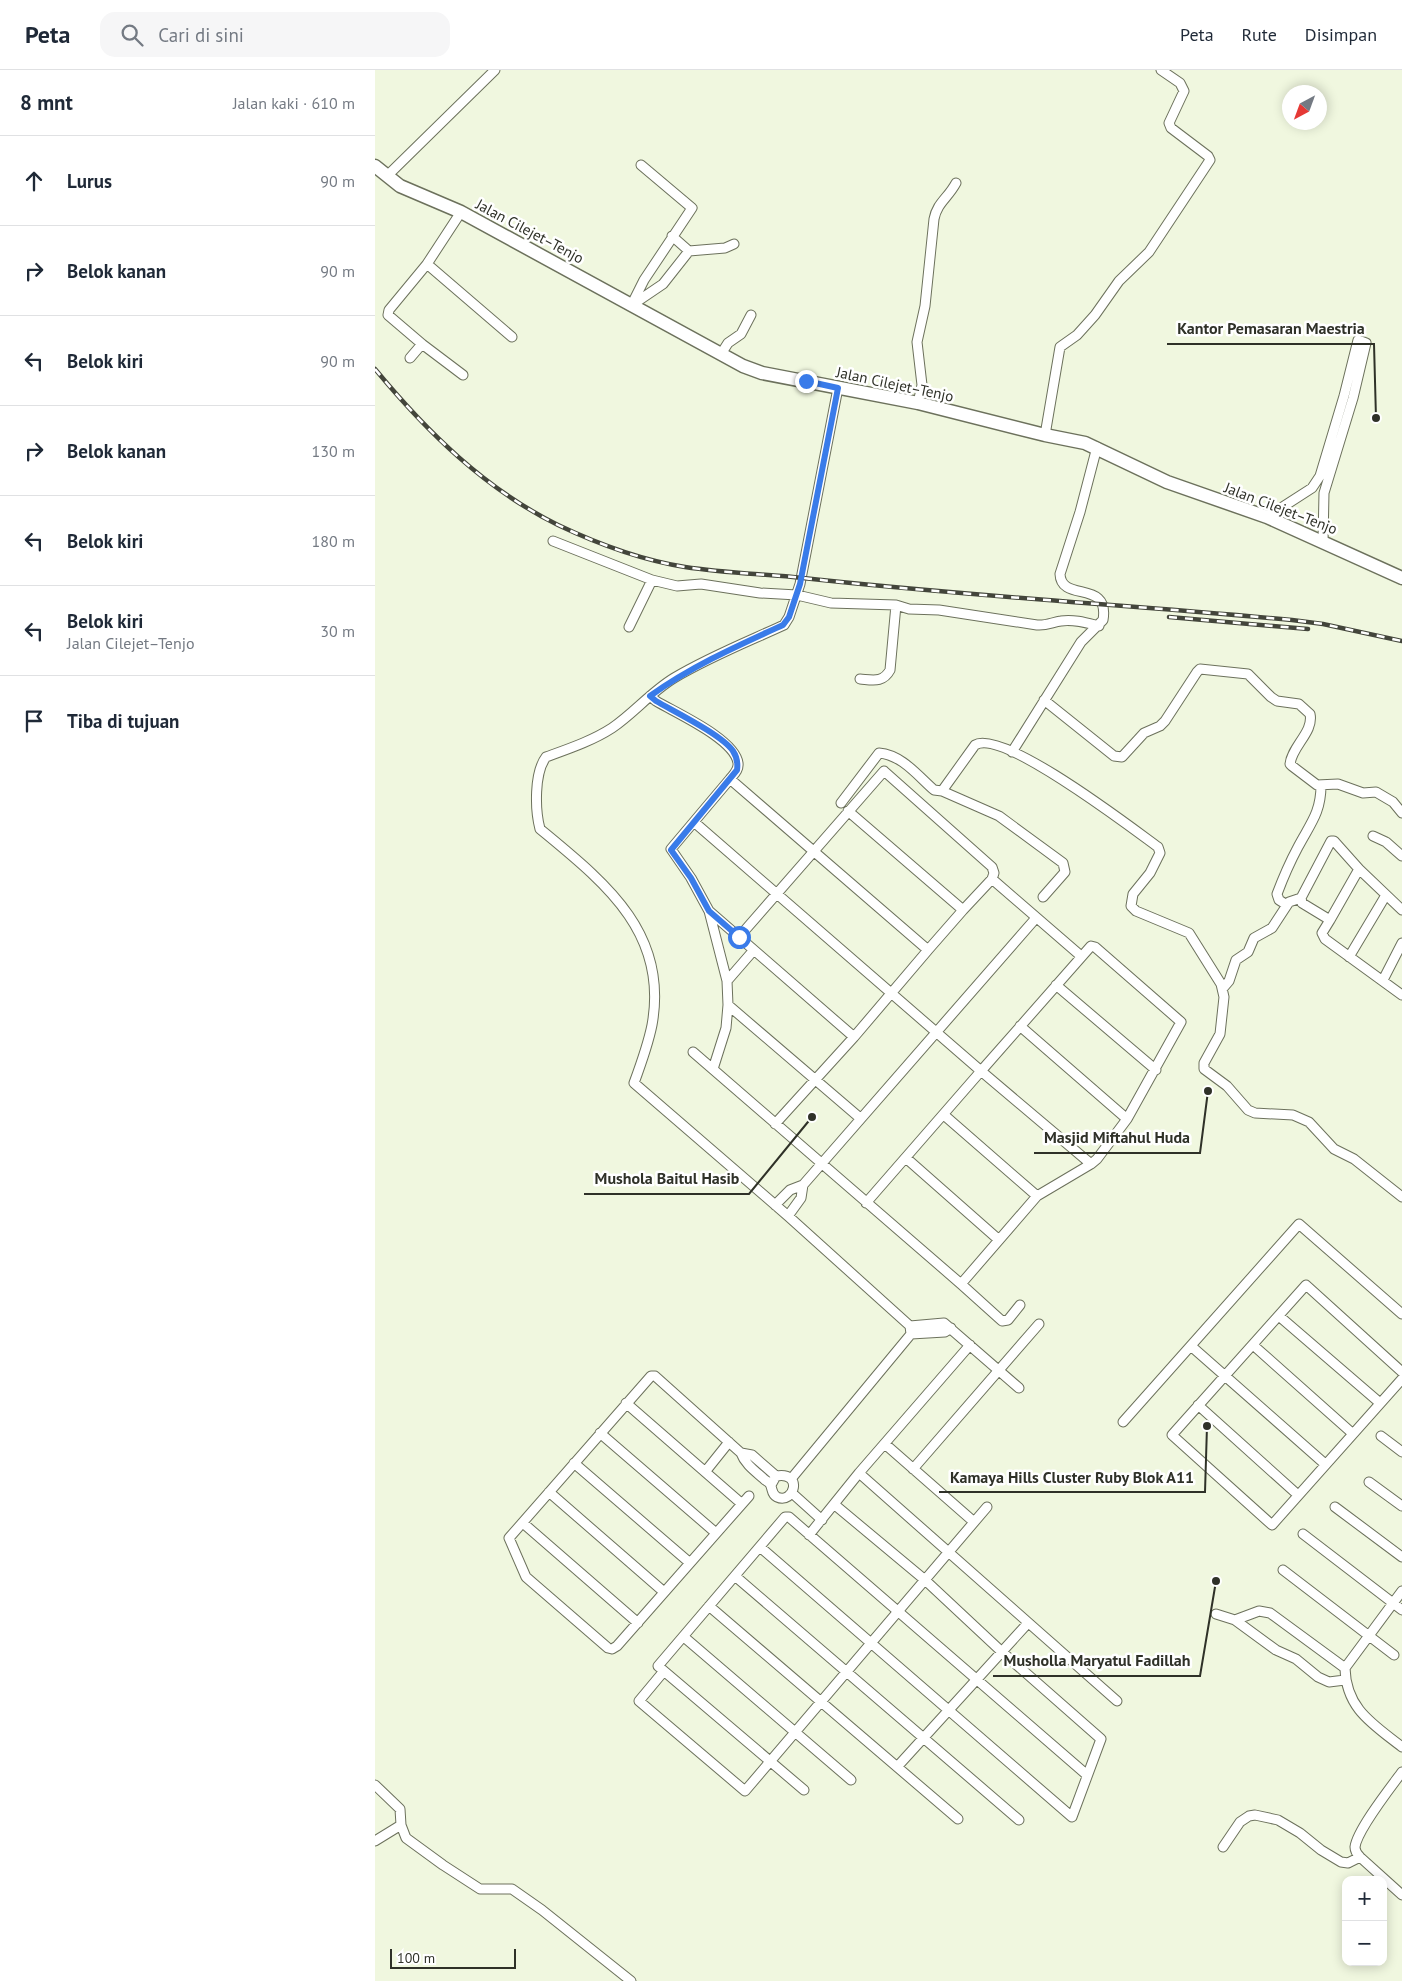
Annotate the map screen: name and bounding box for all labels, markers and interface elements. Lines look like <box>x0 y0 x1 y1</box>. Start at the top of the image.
search box <box>100 12 450 57</box>
text: Peta <box>25 19 70 50</box>
icon: search <box>118 21 146 49</box>
text: Cari di sini <box>158 23 244 47</box>
text: Peta <box>1180 23 1214 46</box>
text: Rute <box>1242 23 1277 46</box>
text: Disimpan <box>1305 23 1377 46</box>
north arrow <box>1282 85 1327 130</box>
text: 8 mnt <box>20 89 73 116</box>
text: Jalan kaki · 610 m <box>233 93 355 113</box>
icon: ahead <box>20 167 48 195</box>
text: Lurus <box>67 169 112 193</box>
text: 90 m <box>320 171 355 191</box>
street label: Jalan Cilejet–Tenjo <box>472 194 587 267</box>
icon: right <box>20 257 48 285</box>
text: Belok kanan <box>67 259 166 283</box>
text: 90 m <box>320 261 355 281</box>
callout: Kantor Pemasaran Maestria <box>1167 313 1374 344</box>
text: Kantor Pemasaran Maestria <box>1177 318 1365 338</box>
icon: left <box>20 347 48 375</box>
text: Belok kiri <box>67 349 143 373</box>
text: 90 m <box>320 351 355 371</box>
street label: Jalan Cilejet–Tenjo <box>834 362 955 406</box>
route end <box>795 370 818 393</box>
icon: right <box>20 437 48 465</box>
text: Belok kanan <box>67 439 166 463</box>
text: 130 m <box>312 441 355 461</box>
street label: Jalan Cilejet–Tenjo <box>1221 477 1340 538</box>
icon: left <box>20 527 48 555</box>
text: Belok kiri <box>67 529 143 553</box>
text: 180 m <box>312 531 355 551</box>
text: Belok kiri <box>67 609 143 633</box>
icon: left <box>20 617 48 645</box>
text: 30 m <box>320 621 355 641</box>
text: Jalan Cilejet–Tenjo <box>67 633 195 653</box>
icon: arrive <box>20 707 48 735</box>
text: Tiba di tujuan <box>67 709 179 733</box>
route start <box>728 926 751 949</box>
callout: Masjid Miftahul Huda <box>1034 1122 1200 1153</box>
text: Masjid Miftahul Huda <box>1044 1127 1190 1147</box>
callout: Mushola Baitul Hasib <box>584 1163 749 1194</box>
text: Mushola Baitul Hasib <box>595 1168 740 1188</box>
callout: Kamaya Hills Cluster Ruby Blok A11 <box>939 1461 1205 1492</box>
text: Kamaya Hills Cluster Ruby Blok A11 <box>950 1467 1194 1487</box>
callout: Musholla Maryatul Fadillah <box>993 1645 1200 1676</box>
text: Musholla Maryatul Fadillah <box>1004 1650 1190 1670</box>
map controls <box>1342 1876 1387 1966</box>
button: + <box>1342 1876 1387 1921</box>
button: − <box>1342 1921 1387 1966</box>
scale bar <box>390 1946 516 1969</box>
text: 100 m <box>397 1949 435 1967</box>

